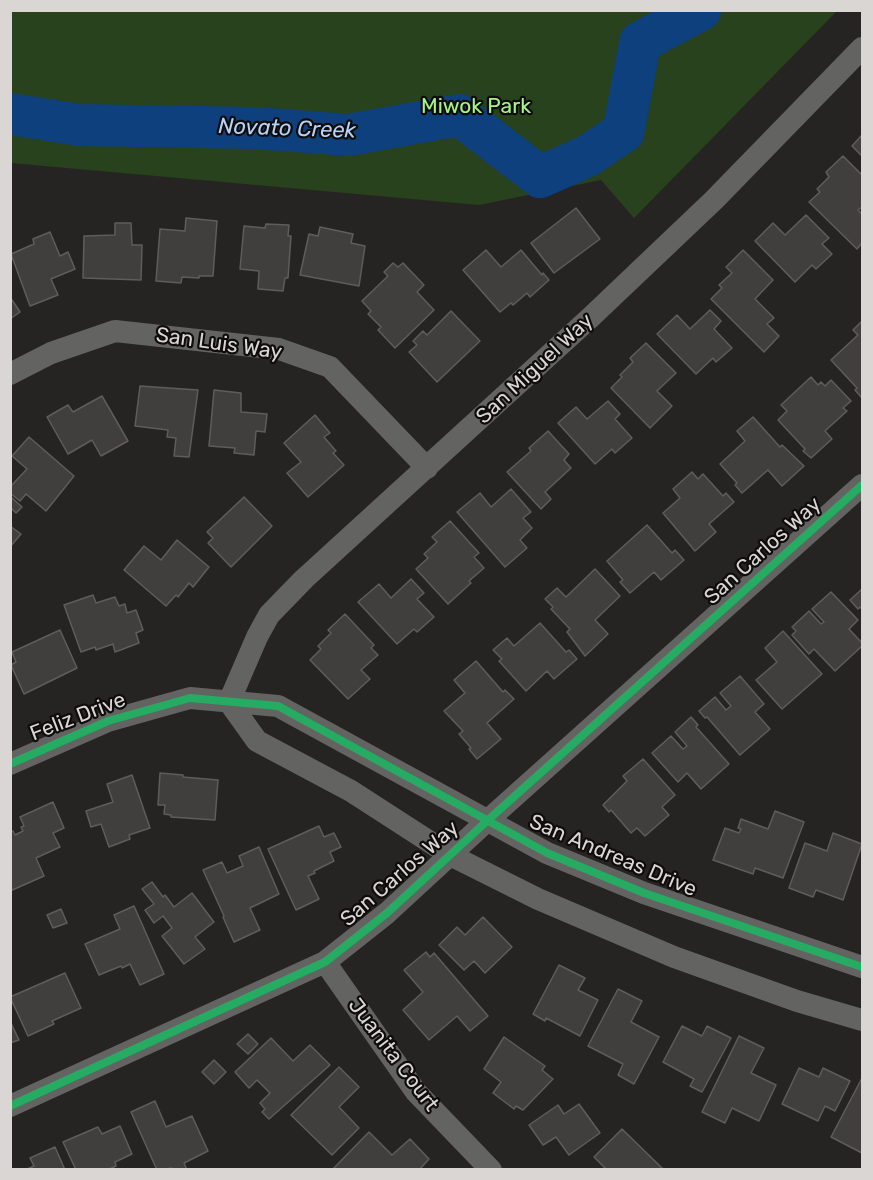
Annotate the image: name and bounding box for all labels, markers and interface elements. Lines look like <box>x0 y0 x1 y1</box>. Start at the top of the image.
park label: Miwok Park <box>421 94 531 120</box>
water label: Novato Creek <box>218 113 356 145</box>
street label: San Miguel Way <box>471 308 599 430</box>
street label: San Luis Way <box>154 323 284 365</box>
street label: San Carlos Way <box>699 492 827 610</box>
street label: Feliz Drive <box>27 687 129 747</box>
street label: San Andreas Drive <box>526 809 700 903</box>
street label: San Carlos Way <box>336 816 464 932</box>
street label: Juanita Court <box>342 993 444 1117</box>

